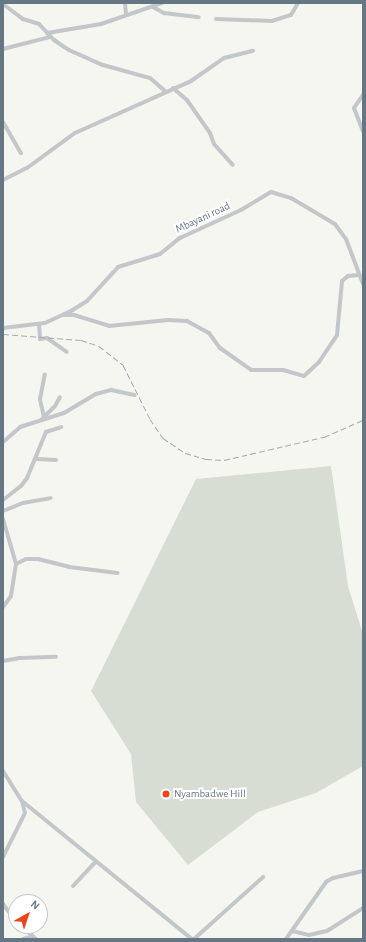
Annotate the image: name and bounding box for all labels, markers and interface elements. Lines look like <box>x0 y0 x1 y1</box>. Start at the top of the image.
street label: Mbayani road <box>174 200 232 236</box>
place label: Nyambadwe Hill <box>174 787 246 801</box>
marker: Nyambadwe Hill <box>161 789 171 799</box>
north arrow <box>8 894 48 934</box>
text: N <box>29 898 42 912</box>

